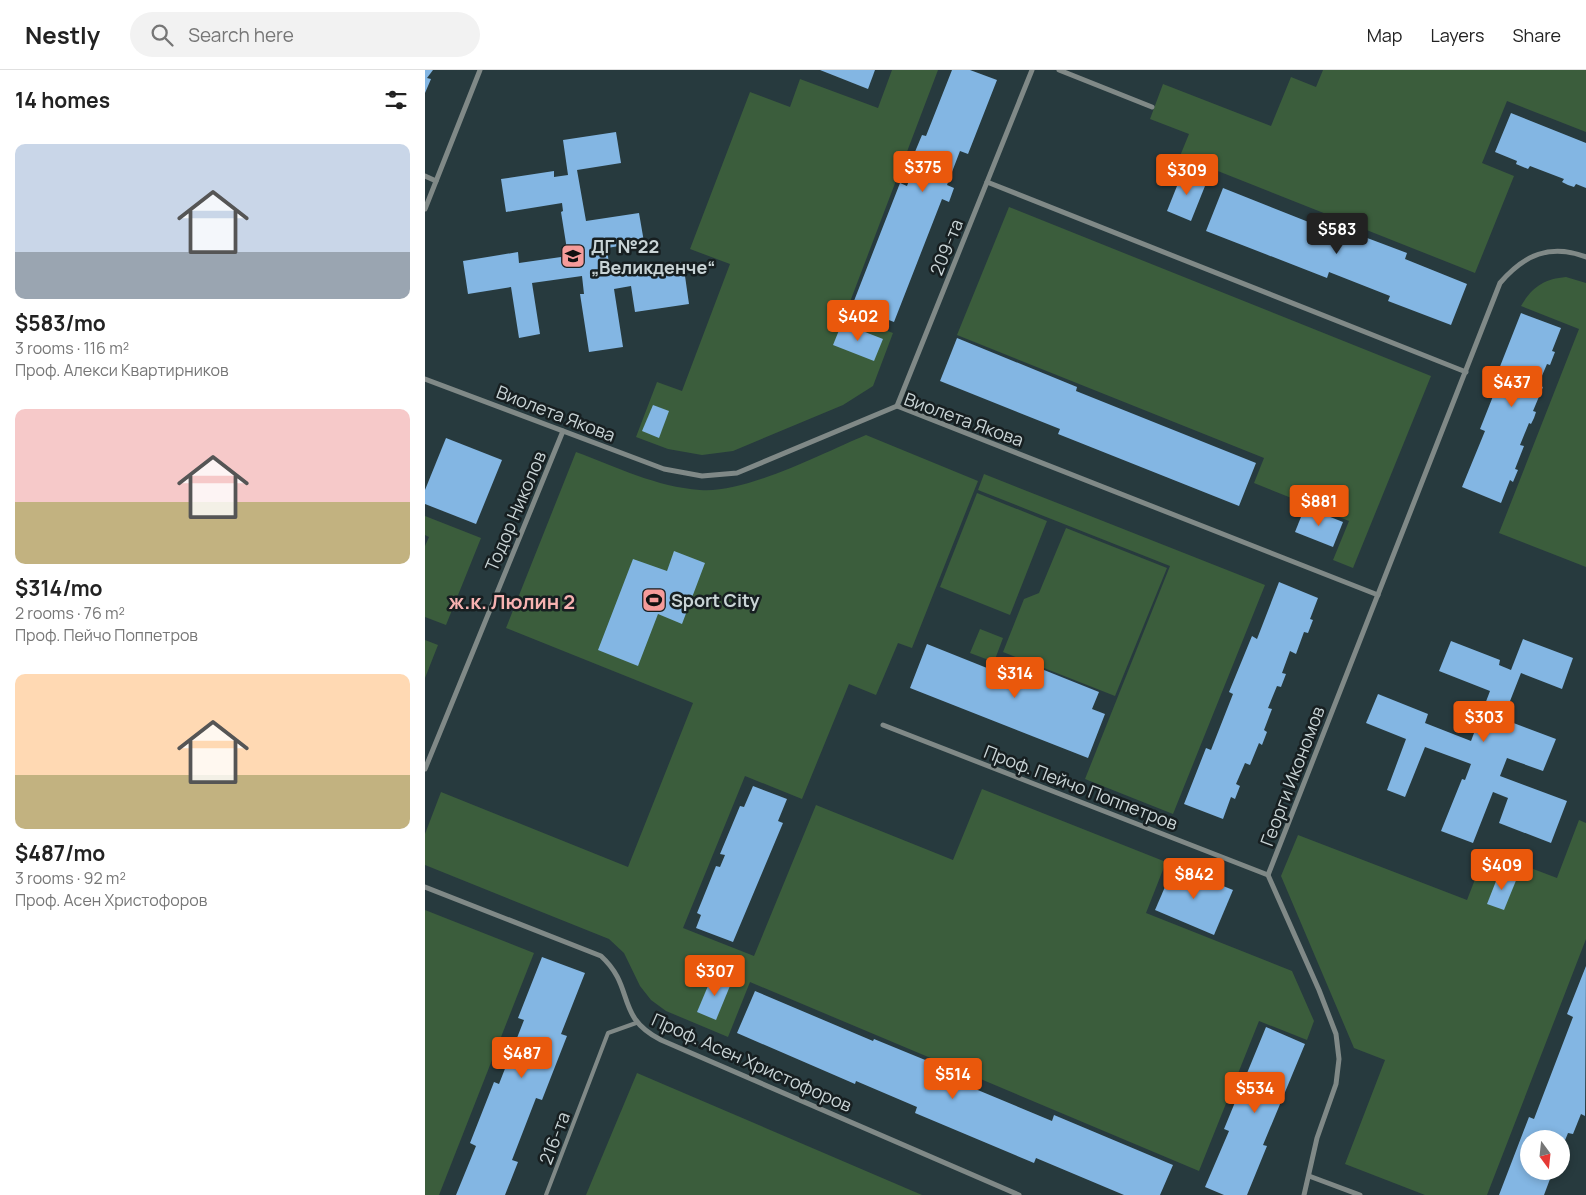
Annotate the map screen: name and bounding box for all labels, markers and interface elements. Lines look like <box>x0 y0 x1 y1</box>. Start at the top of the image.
search box <box>130 12 480 57</box>
text: Nestly <box>25 18 100 51</box>
icon: search <box>148 21 176 49</box>
text: Search here <box>188 22 294 48</box>
text: Map <box>1367 23 1402 47</box>
text: Layers <box>1430 23 1484 47</box>
text: Share <box>1512 23 1561 47</box>
text: 14 homes <box>15 86 110 114</box>
icon: filters <box>382 86 410 114</box>
pin: $375 <box>893 150 953 193</box>
pin: $309 <box>1157 154 1217 196</box>
text: $375 <box>904 156 942 178</box>
text: $309 <box>1167 159 1207 181</box>
icon: home <box>168 177 258 267</box>
pin: $583 <box>1307 212 1367 255</box>
street label: 209-та <box>924 215 968 279</box>
text: $583 <box>1318 218 1356 240</box>
place label: ДГ №22 „Великденче“ <box>591 234 715 279</box>
school or university icon: ДГ №22 „Великденче“ <box>560 243 586 269</box>
pin: $402 <box>828 300 888 342</box>
text: $402 <box>838 305 878 327</box>
text: $583/mo <box>15 309 106 337</box>
text: 3 rooms · 116 m² <box>15 337 129 359</box>
text: Проф. Алекси Квартирников <box>15 359 229 381</box>
pin: $437 <box>1482 366 1542 408</box>
text: $437 <box>1493 371 1531 393</box>
street label: Виолета Якова <box>493 379 619 447</box>
street label: Виолета Якова <box>901 386 1027 452</box>
icon: home <box>168 442 258 532</box>
street label: Тодор Николов <box>479 447 551 575</box>
pin: $881 <box>1289 484 1349 527</box>
text: $881 <box>1301 490 1337 512</box>
text: $314/mo <box>15 574 103 602</box>
sports icon: Sport City <box>641 587 667 613</box>
district label: ж.к. Люлин 2 <box>449 588 575 615</box>
place label: Sport City <box>671 588 760 612</box>
text: 2 rooms · 76 m² <box>15 602 125 624</box>
text: Проф. Пейчо Поппетров <box>15 624 198 646</box>
pin: $314 <box>985 656 1045 699</box>
text: $314 <box>997 662 1033 684</box>
pin: $303 <box>1454 700 1514 743</box>
street label: Георги Икономов <box>1254 702 1330 849</box>
text: $303 <box>1464 706 1504 728</box>
icon: home <box>168 707 258 797</box>
street label: Проф. Пейчо Поппетров <box>981 739 1182 835</box>
text: $487/mo <box>15 839 105 867</box>
pin: $409 <box>1472 848 1532 891</box>
text: $409 <box>1482 854 1522 876</box>
pin: $842 <box>1164 858 1224 900</box>
text: $842 <box>1174 863 1214 885</box>
text: 3 rooms · 92 m² <box>15 867 126 889</box>
text: Проф. Асен Христофоров <box>15 889 207 911</box>
pin: $307 <box>685 954 745 997</box>
text: $307 <box>696 960 734 982</box>
street label: Проф. Асен Христофоров <box>648 1007 856 1117</box>
pin: $487 <box>492 1036 552 1079</box>
text: $487 <box>503 1042 541 1064</box>
pin: $514 <box>923 1058 983 1100</box>
text: $514 <box>935 1063 971 1085</box>
pin: $534 <box>1225 1072 1285 1114</box>
text: $534 <box>1236 1077 1274 1099</box>
street label: 216-та <box>533 1108 575 1168</box>
north arrow <box>1520 1130 1570 1180</box>
map controls <box>1520 1130 1570 1180</box>

